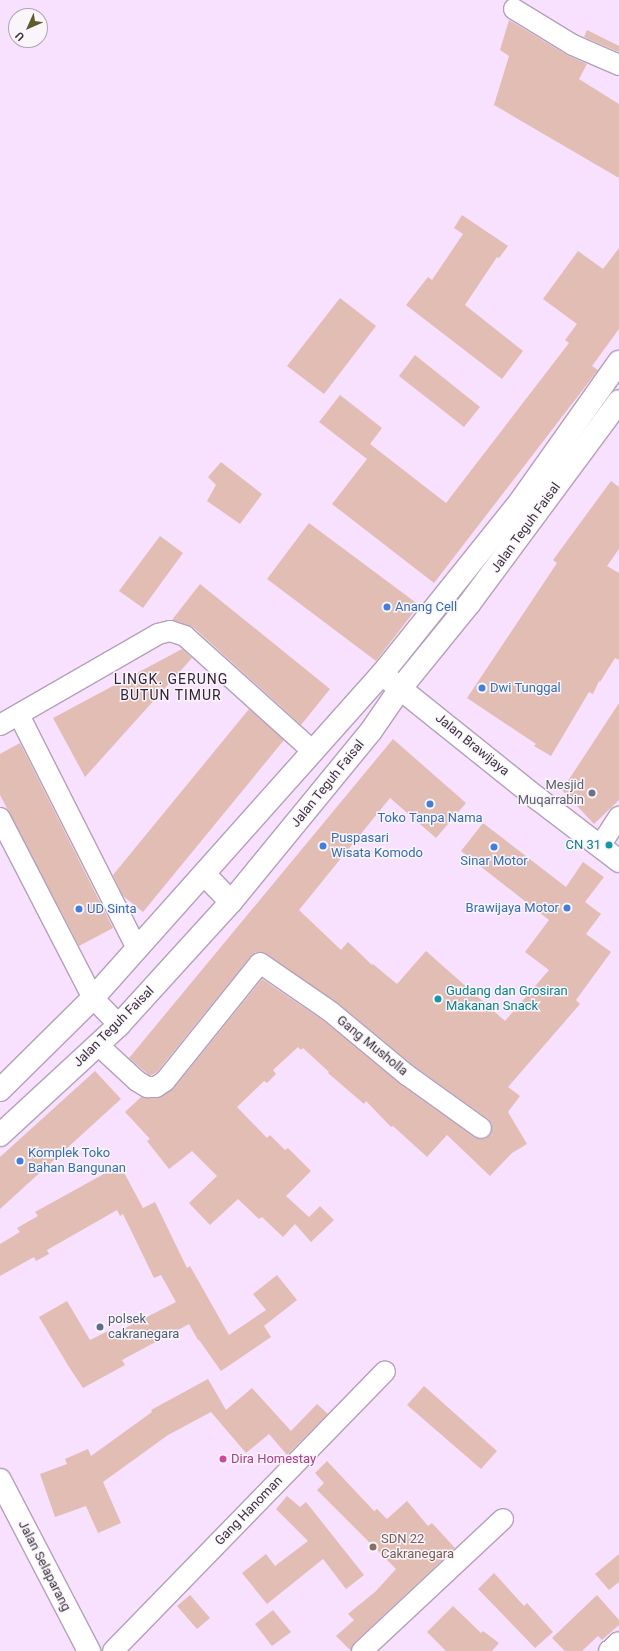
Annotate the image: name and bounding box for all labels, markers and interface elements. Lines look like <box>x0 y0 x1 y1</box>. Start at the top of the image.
north arrow <box>8 8 48 48</box>
text: U <box>13 29 27 43</box>
street label: Jalan Teguh Faisal <box>488 480 564 576</box>
place label: Anang Cell <box>395 599 457 615</box>
marker: Anang Cell <box>382 602 392 612</box>
district label: LINGK. GERUNG BUTUN TIMUR <box>114 671 228 704</box>
place label: Dwi Tunggal <box>490 680 561 696</box>
marker: Dwi Tunggal <box>477 683 487 693</box>
street label: Jalan Brawijaya <box>432 711 512 779</box>
street label: Jalan Teguh Faisal <box>288 737 368 831</box>
place label: Mesjid Muqarrabin <box>518 778 584 809</box>
marker: Mesjid Muqarrabin <box>587 788 597 798</box>
marker: Toko Tanpa Nama <box>425 799 435 809</box>
place label: Toko Tanpa Nama <box>377 810 483 826</box>
place label: Puspasari Wisata Komodo <box>331 831 423 862</box>
place label: CN 31 <box>565 837 601 853</box>
marker: CN 31 <box>604 840 614 850</box>
marker: Puspasari Wisata Komodo <box>318 841 328 851</box>
marker: Sinar Motor <box>489 842 499 852</box>
place label: Sinar Motor <box>460 853 528 869</box>
place label: Brawijaya Motor <box>466 900 559 916</box>
place label: UD Sinta <box>87 901 137 917</box>
marker: Brawijaya Motor <box>562 903 572 913</box>
marker: UD Sinta <box>74 904 84 914</box>
street label: Jalan Teguh Faisal <box>70 983 158 1071</box>
place label: Gudang dan Grosiran Makanan Snack <box>446 984 568 1015</box>
marker: Gudang dan Grosiran Makanan Snack <box>433 994 443 1004</box>
street label: Gang Musholla <box>333 1013 411 1079</box>
place label: Komplek Toko Bahan Bangunan <box>28 1146 126 1177</box>
marker: Komplek Toko Bahan Bangunan <box>15 1156 25 1166</box>
place label: polsek cakranegara <box>108 1312 179 1343</box>
marker: polsek cakranegara <box>95 1322 105 1332</box>
place label: Dira Homestay <box>231 1451 316 1467</box>
marker: Dira Homestay <box>218 1454 228 1464</box>
street label: Gang Hanoman <box>212 1473 286 1549</box>
street label: Jalan Selaparang <box>14 1518 74 1614</box>
place label: SDN 22 Cakranegara <box>381 1532 454 1563</box>
marker: SDN 22 Cakranegara <box>368 1542 378 1552</box>

